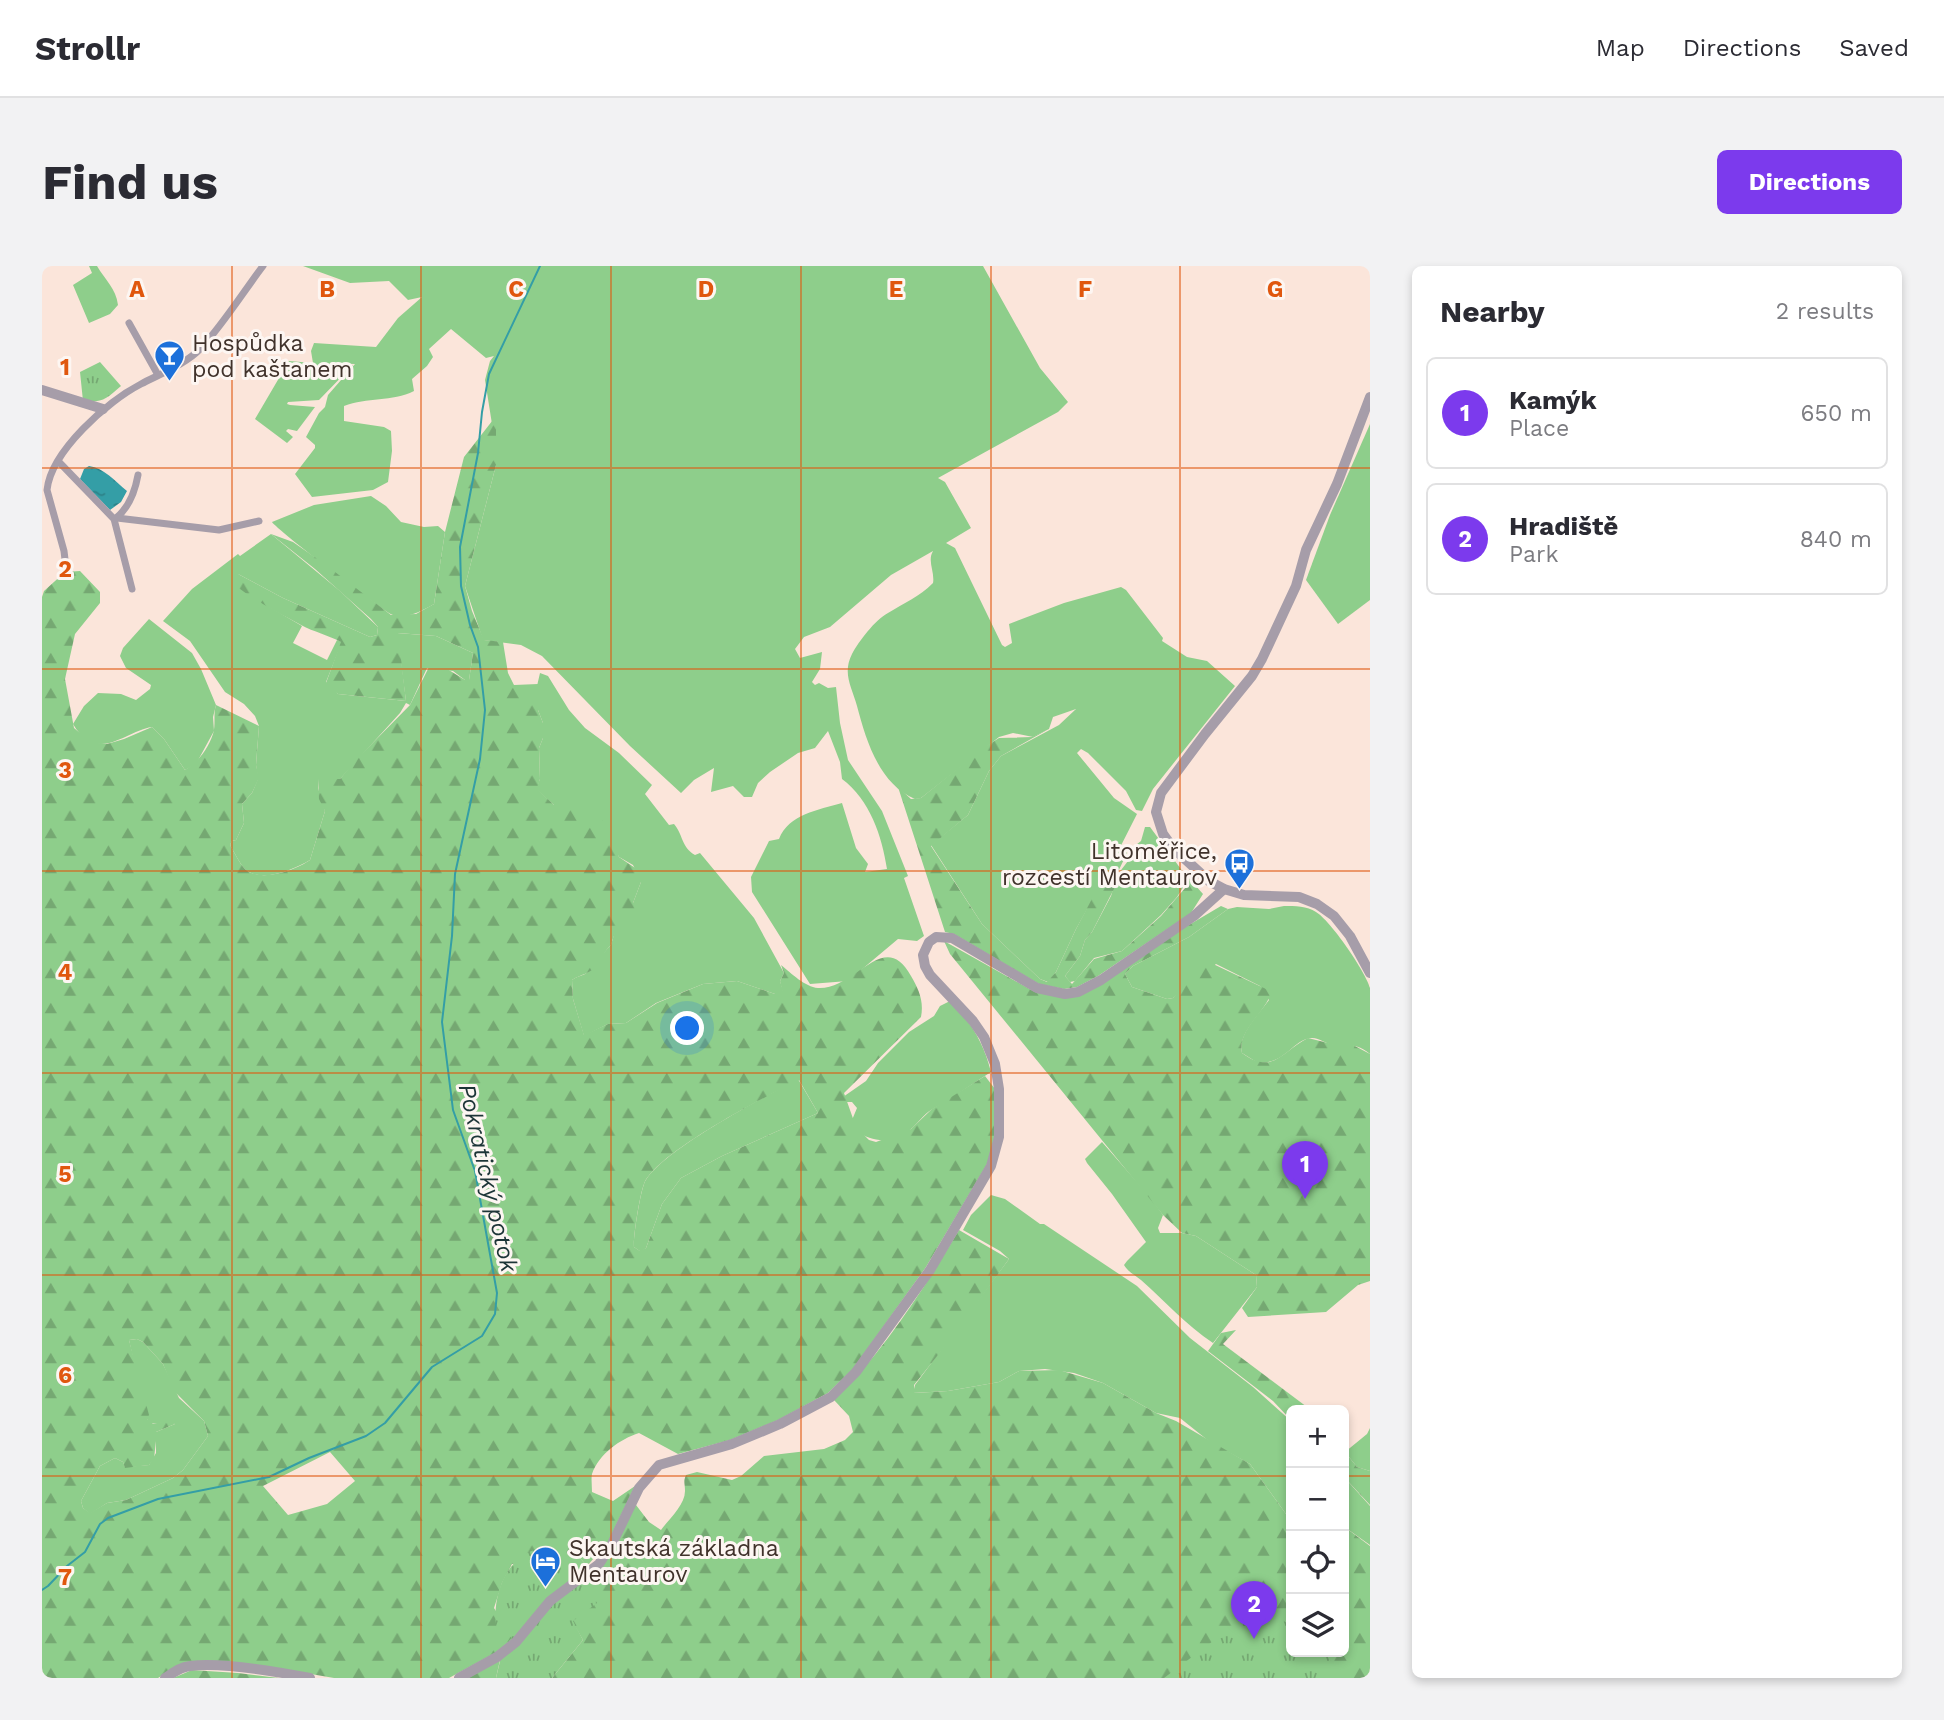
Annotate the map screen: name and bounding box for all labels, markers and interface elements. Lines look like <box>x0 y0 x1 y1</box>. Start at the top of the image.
text: Strollr <box>35 29 140 68</box>
text: Map <box>1596 34 1645 62</box>
text: Directions <box>1683 34 1801 62</box>
text: Saved <box>1839 34 1909 62</box>
button: Directions <box>1717 150 1902 214</box>
text: Find us <box>42 153 218 211</box>
text: A <box>129 276 145 303</box>
text: B <box>319 276 335 303</box>
text: C <box>508 276 524 303</box>
text: D <box>698 276 714 303</box>
text: E <box>889 276 903 303</box>
text: F <box>1078 276 1092 303</box>
text: G <box>1267 276 1283 303</box>
text: Nearby <box>1440 294 1545 329</box>
text: 2 results <box>1776 298 1874 325</box>
place label: Hospůdka pod kaštanem <box>192 330 353 383</box>
bar icon: Hospůdka pod kaštanem <box>152 339 186 383</box>
text: 1 <box>60 354 70 381</box>
text: Kamýk <box>1509 385 1597 415</box>
text: 1 <box>1460 400 1470 427</box>
text: 650 m <box>1801 400 1872 427</box>
text: Place <box>1509 415 1569 442</box>
text: Hradiště <box>1509 511 1618 541</box>
text: 2 <box>1458 526 1472 553</box>
text: 840 m <box>1800 526 1872 553</box>
text: Park <box>1509 541 1558 568</box>
text: 2 <box>58 556 72 583</box>
text: 3 <box>58 757 72 784</box>
place label: Litoměřice, rozcestí Mentaurov <box>1002 838 1217 891</box>
bus stop icon: Litoměřice, rozcestí Mentaurov <box>1223 847 1257 891</box>
text: 4 <box>58 959 73 986</box>
your location <box>670 1011 704 1045</box>
water label: Pokratický potok <box>453 1081 523 1276</box>
pin: 1 <box>1282 1141 1328 1199</box>
text: 5 <box>58 1161 72 1188</box>
text: 6 <box>58 1362 72 1389</box>
map controls <box>1286 1405 1349 1657</box>
button: + <box>1286 1405 1349 1468</box>
button: − <box>1286 1468 1349 1531</box>
button: locate <box>1286 1531 1349 1594</box>
place label: Skautská základna Mentaurov <box>569 1535 779 1588</box>
hotel icon: Skautská základna Mentaurov <box>529 1544 563 1588</box>
text: 7 <box>58 1564 72 1591</box>
pin: 2 <box>1231 1581 1277 1639</box>
button: layers <box>1286 1594 1349 1657</box>

